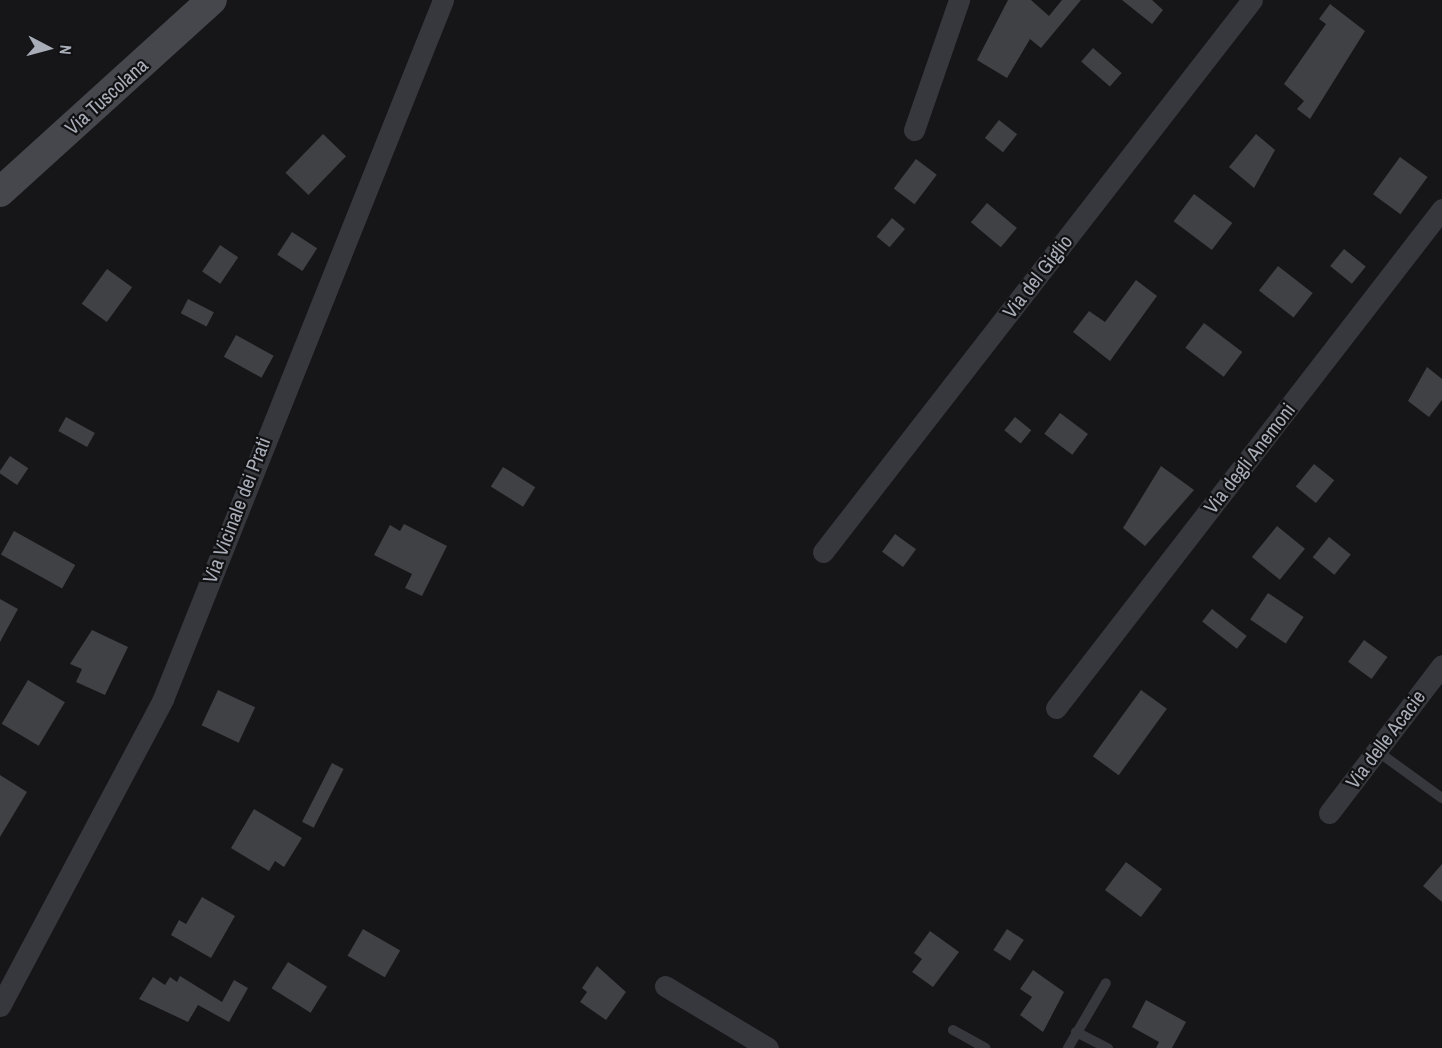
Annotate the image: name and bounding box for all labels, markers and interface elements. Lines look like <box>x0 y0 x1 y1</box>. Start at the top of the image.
north arrow <box>18 18 78 78</box>
text: N <box>54 44 77 56</box>
street label: Via Tuscolana <box>60 53 152 139</box>
street label: Via del Giglio <box>997 230 1077 322</box>
street label: Via degli Anemoni <box>1198 398 1300 518</box>
street label: Via Vicinale dei Prati <box>197 434 275 586</box>
street label: Via delle Acacie <box>1340 685 1430 793</box>

